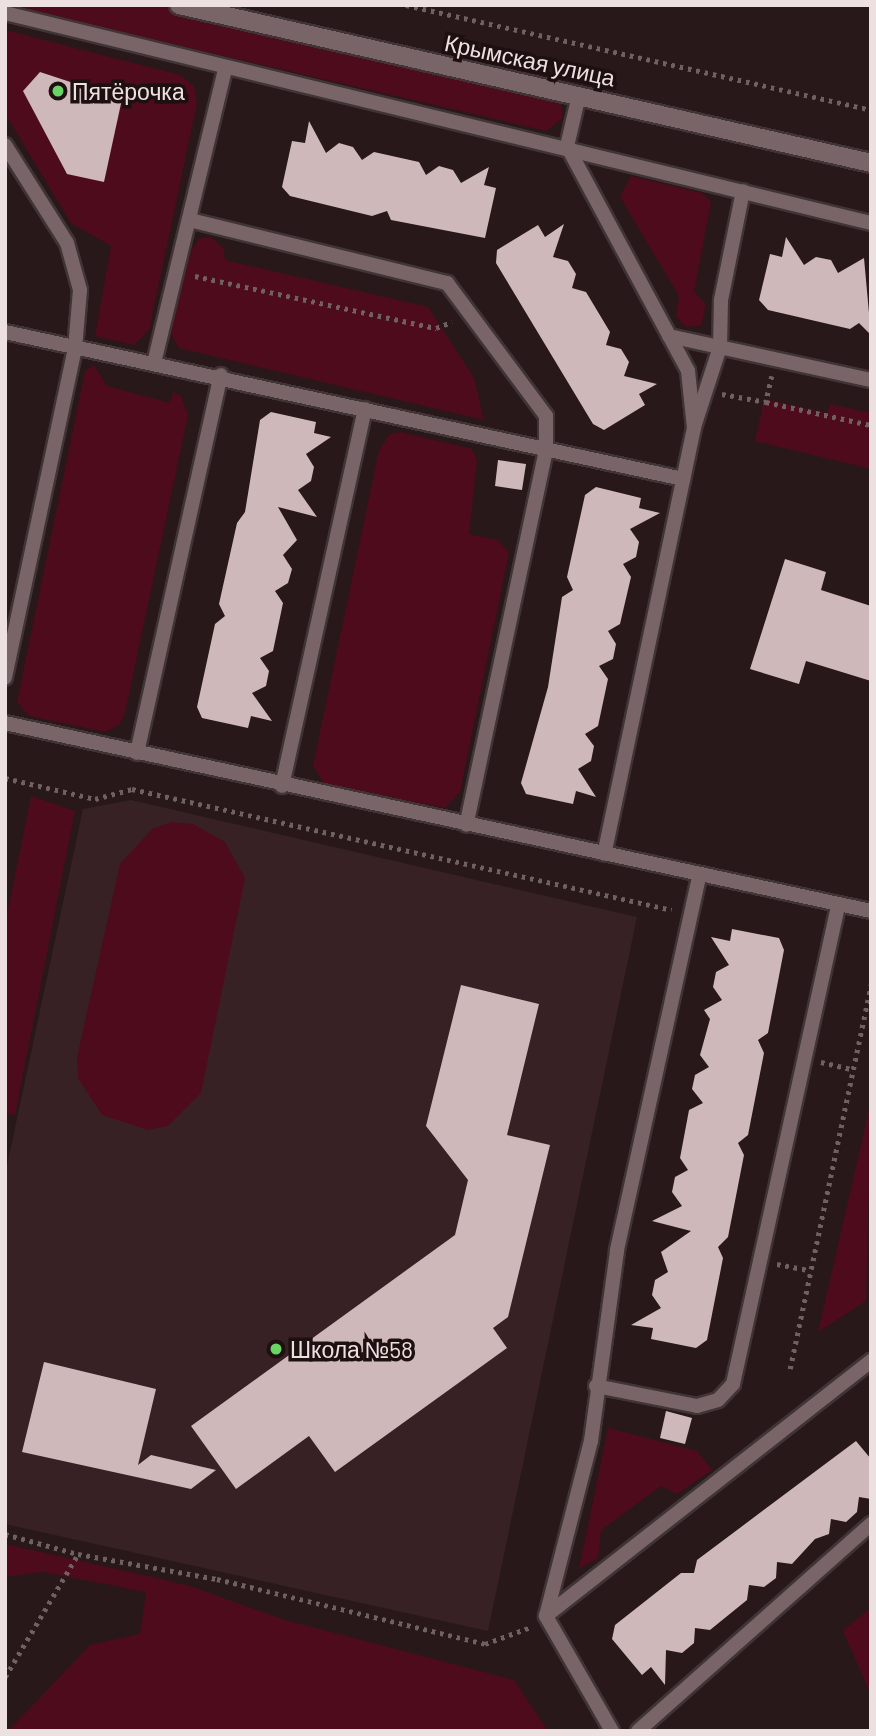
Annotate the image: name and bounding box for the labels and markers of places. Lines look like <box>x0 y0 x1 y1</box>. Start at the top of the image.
place label: Пятёрочка <box>72 77 185 105</box>
marker: Пятёрочка <box>50 83 66 99</box>
place label: Школа №58 <box>290 1335 413 1363</box>
marker: Школа №58 <box>268 1341 284 1357</box>

